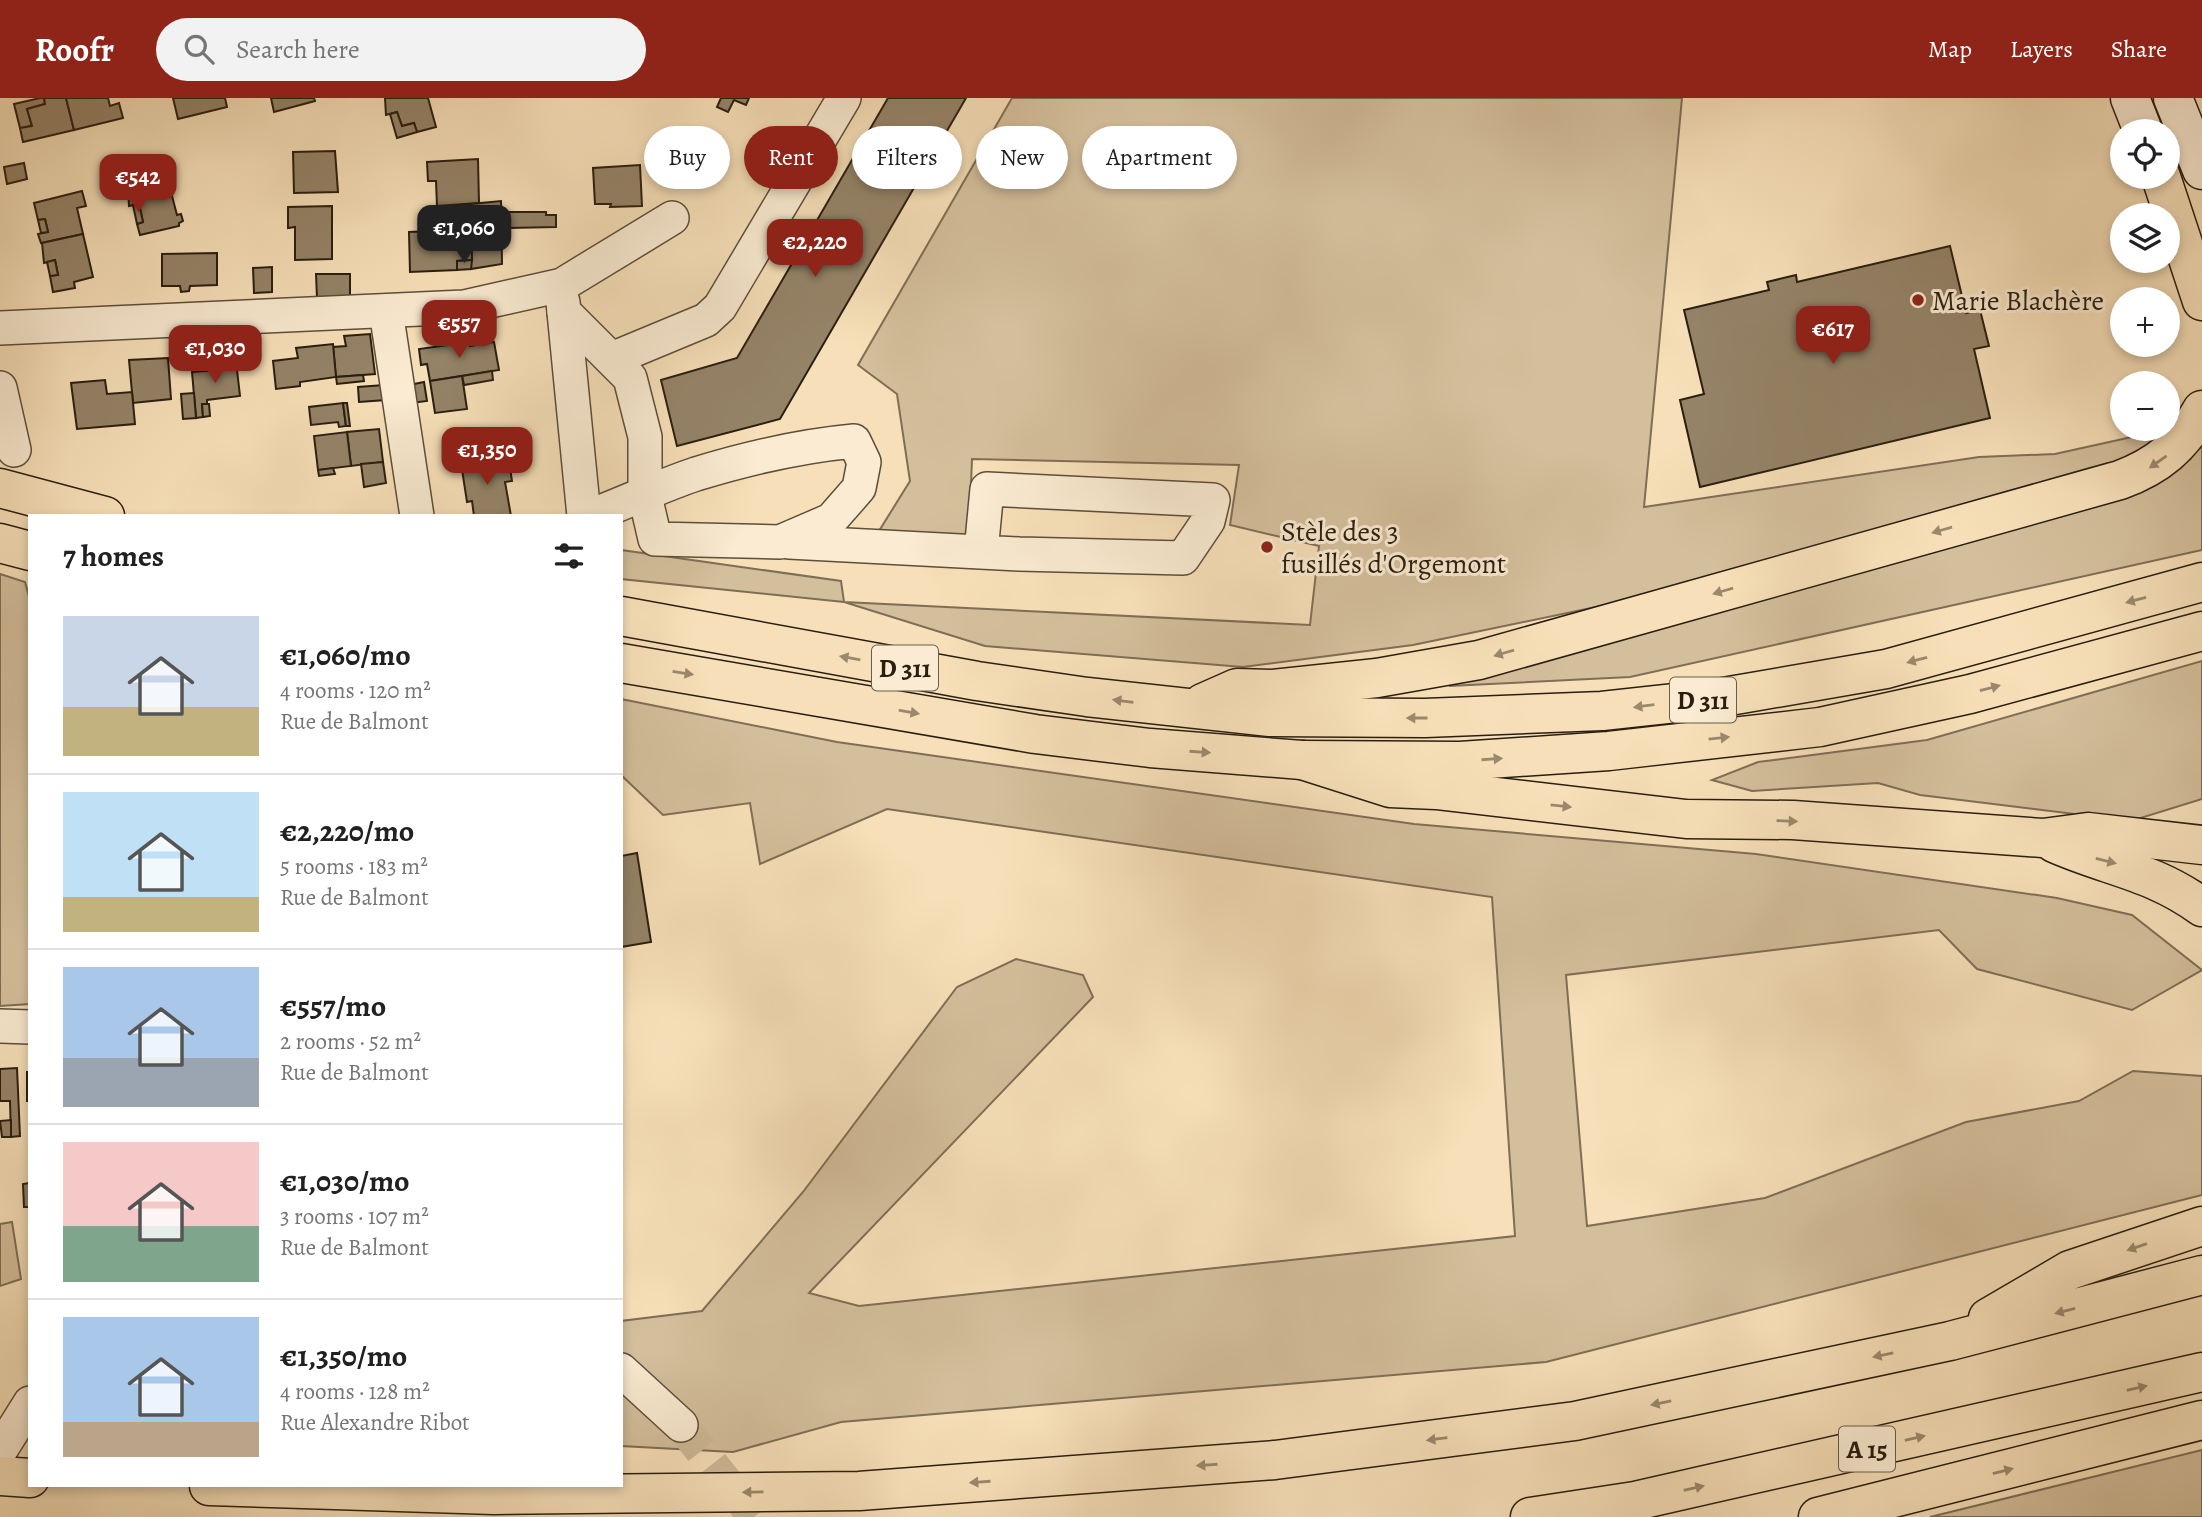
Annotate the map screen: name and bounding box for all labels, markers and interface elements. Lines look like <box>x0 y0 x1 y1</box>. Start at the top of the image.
search box <box>156 18 646 81</box>
text: Roofr <box>35 27 114 72</box>
icon: search <box>180 30 218 68</box>
text: Search here <box>236 32 360 67</box>
text: Map <box>1928 33 1972 65</box>
text: Layers <box>2010 33 2073 65</box>
text: Share <box>2111 33 2167 65</box>
map controls <box>2110 119 2180 441</box>
button: locate <box>2110 119 2180 189</box>
chip: Buy <box>644 126 730 189</box>
chip: Rent <box>744 126 838 189</box>
chip: Filters <box>852 126 962 189</box>
chip: New <box>976 126 1068 189</box>
chip: Apartment <box>1082 126 1237 189</box>
pin: €542 <box>97 155 179 214</box>
text: €542 <box>116 161 160 192</box>
button: layers <box>2110 203 2180 273</box>
pin: €1,060 <box>407 206 521 265</box>
text: €1,060 <box>433 212 495 243</box>
pin: €2,220 <box>758 220 872 279</box>
text: €2,220 <box>783 226 847 257</box>
place label: Marie Blachère <box>1932 282 2104 320</box>
button: + <box>2110 287 2180 357</box>
marker: Marie Blachère <box>1910 292 1926 308</box>
pin: €557 <box>418 300 500 360</box>
pin: €617 <box>1792 306 1874 366</box>
text: €557 <box>438 307 480 338</box>
text: €617 <box>1812 313 1854 344</box>
pin: €1,030 <box>158 326 272 385</box>
text: €1,030 <box>185 332 245 363</box>
button: − <box>2110 371 2180 441</box>
pin: €1,350 <box>430 428 544 487</box>
text: €1,350 <box>458 434 516 465</box>
one-way arrow <box>2149 454 2167 468</box>
place label: Stèle des 3 fusillés d'Orgemont <box>1281 513 1506 583</box>
one-way arrow <box>1931 525 1952 535</box>
text: 7 homes <box>63 536 164 576</box>
icon: filters <box>550 537 588 575</box>
marker: Stèle des 3 fusillés d'Orgemont <box>1259 539 1275 555</box>
one-way arrow <box>1712 587 1733 597</box>
one-way arrow <box>2125 595 2147 606</box>
text: €1,060/mo <box>280 635 411 675</box>
icon: home <box>119 644 203 728</box>
road number: D 311 <box>872 646 938 690</box>
one-way arrow <box>1494 649 1515 659</box>
one-way arrow <box>839 652 861 663</box>
one-way arrow <box>1906 655 1928 666</box>
one-way arrow <box>672 668 694 679</box>
text: 4 rooms · 120 m² <box>280 675 431 706</box>
road number: D 311 <box>1670 678 1736 722</box>
one-way arrow <box>1980 683 2001 693</box>
one-way arrow <box>1112 695 1134 706</box>
one-way arrow <box>1633 701 1655 712</box>
text: Rue de Balmont <box>280 706 429 737</box>
one-way arrow <box>898 706 920 717</box>
one-way arrow <box>1406 712 1428 724</box>
one-way arrow <box>1708 733 1730 744</box>
one-way arrow <box>1189 747 1211 758</box>
one-way arrow <box>1482 753 1504 764</box>
one-way arrow <box>1550 800 1572 811</box>
text: €2,220/mo <box>280 811 414 851</box>
one-way arrow <box>1777 815 1799 826</box>
icon: home <box>119 820 203 904</box>
text: 5 rooms · 183 m² <box>280 851 428 882</box>
one-way arrow <box>2096 856 2118 867</box>
text: Rue de Balmont <box>280 882 429 913</box>
text: €557/mo <box>280 986 386 1026</box>
icon: home <box>119 995 203 1079</box>
text: 2 rooms · 52 m² <box>280 1026 421 1057</box>
text: Rue de Balmont <box>280 1057 429 1088</box>
text: €1,030/mo <box>280 1161 410 1201</box>
icon: home <box>119 1170 203 1254</box>
text: 3 rooms · 107 m² <box>280 1201 429 1232</box>
text: Rue de Balmont <box>280 1232 429 1263</box>
one-way arrow <box>2127 1243 2148 1253</box>
one-way arrow <box>2054 1306 2076 1317</box>
text: €1,350/mo <box>280 1336 407 1376</box>
icon: home <box>119 1345 203 1429</box>
one-way arrow <box>1872 1349 1894 1360</box>
text: 4 rooms · 128 m² <box>280 1376 430 1407</box>
one-way arrow <box>2126 1382 2148 1393</box>
one-way arrow <box>1650 1397 1672 1408</box>
text: Rue Alexandre Ribot <box>280 1407 470 1438</box>
road number: A 15 <box>1839 1426 1895 1472</box>
one-way arrow <box>1904 1432 1926 1443</box>
one-way arrow <box>1425 1434 1447 1445</box>
one-way arrow <box>1196 1460 1218 1471</box>
one-way arrow <box>1992 1465 2014 1476</box>
one-way arrow <box>969 1477 991 1488</box>
one-way arrow <box>1683 1483 1705 1494</box>
one-way arrow <box>742 1487 764 1498</box>

